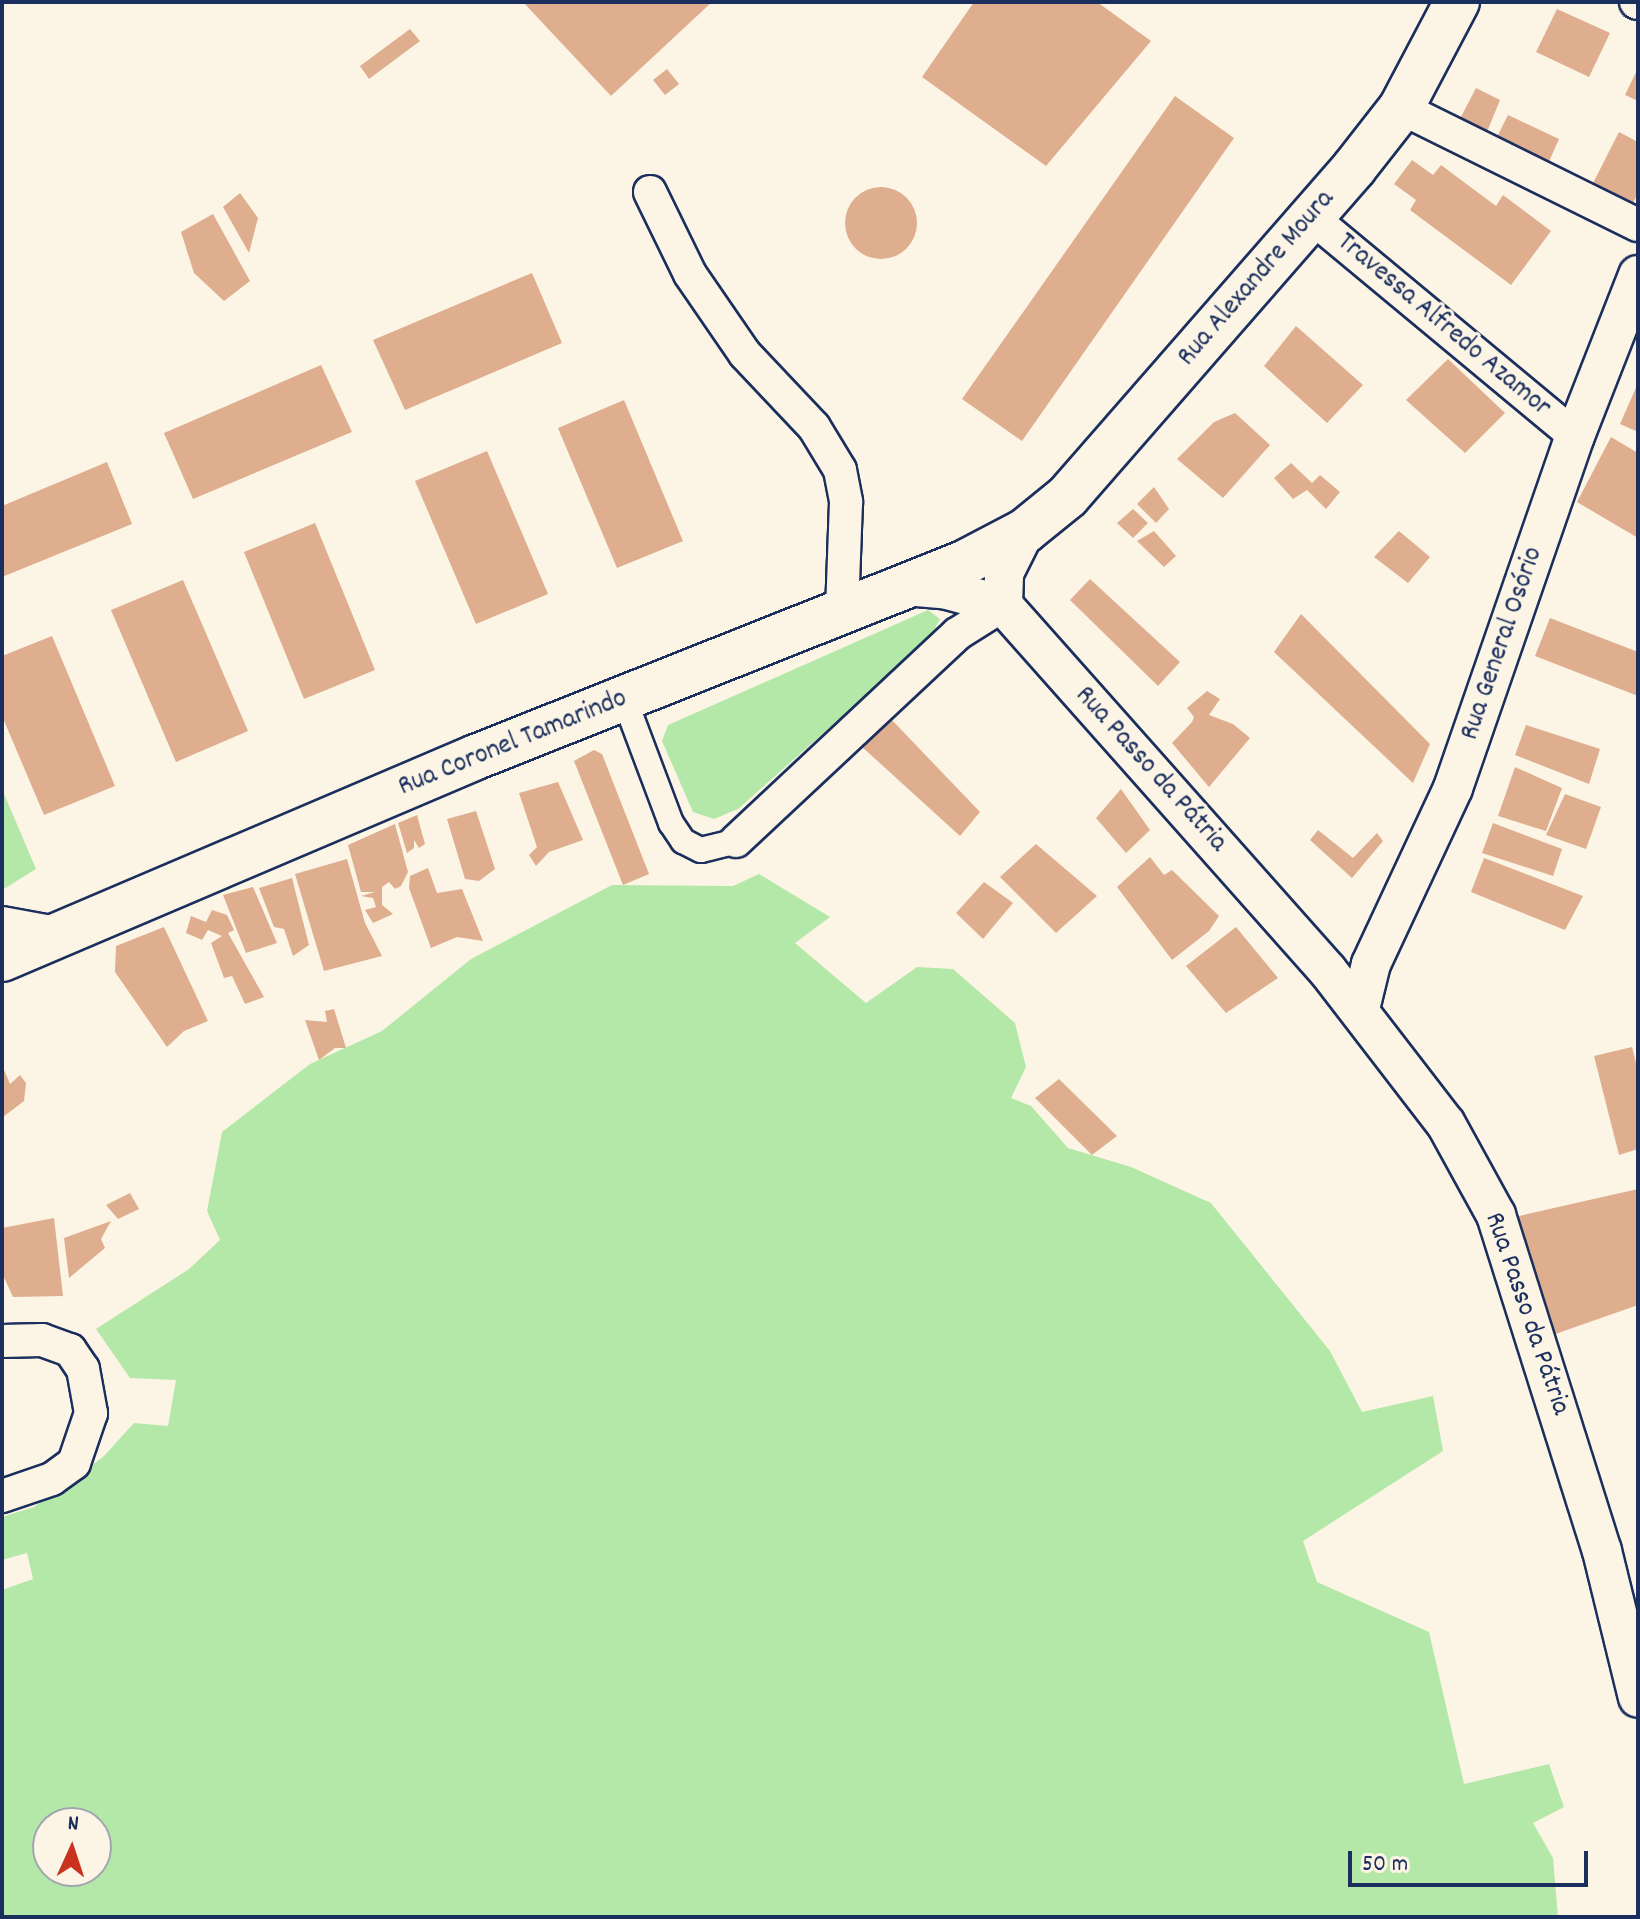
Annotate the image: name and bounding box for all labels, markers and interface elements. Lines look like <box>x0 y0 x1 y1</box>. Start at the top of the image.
street label: Rua Alexandre Moura <box>1171 184 1343 374</box>
street label: Travessa Alfredo Azamor <box>1329 227 1557 425</box>
street label: Rua General Osório <box>1454 543 1552 745</box>
street label: Rua Passo da Pátria <box>1067 680 1233 860</box>
street label: Rua Coronel Tamarindo <box>394 683 632 805</box>
street label: Rua Passo da Pátria <box>1476 1208 1576 1420</box>
north arrow <box>32 1807 112 1887</box>
text: N <box>67 1809 79 1840</box>
scale bar <box>1352 1835 1592 1885</box>
text: 50 m <box>1362 1848 1408 1882</box>

